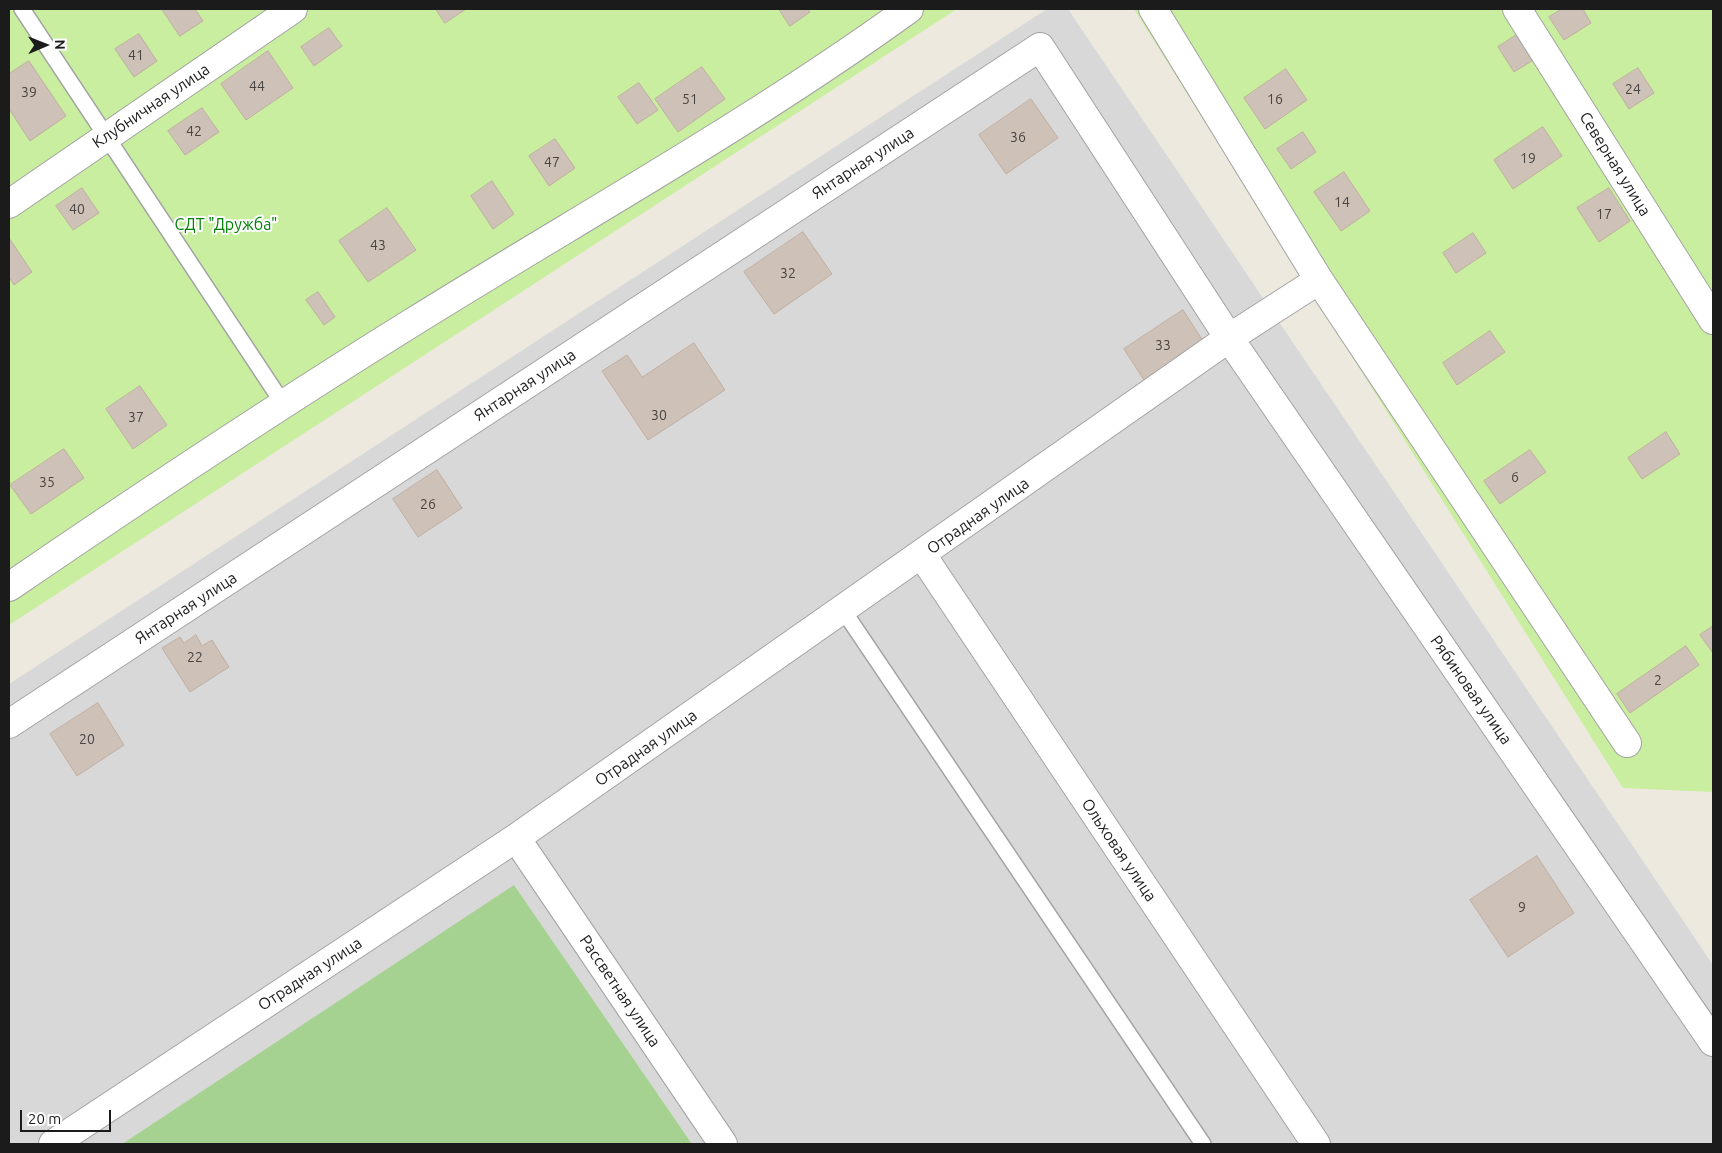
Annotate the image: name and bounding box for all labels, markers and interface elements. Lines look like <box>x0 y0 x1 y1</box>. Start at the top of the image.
north arrow <box>20 20 70 70</box>
text: N <box>52 39 68 50</box>
house number: 41 <box>128 47 144 63</box>
street label: Клубничная улица <box>89 60 213 152</box>
house number: 44 <box>249 78 265 94</box>
house number: 24 <box>1625 81 1641 97</box>
house number: 39 <box>21 84 37 100</box>
house number: 51 <box>682 91 698 107</box>
house number: 16 <box>1267 91 1283 107</box>
street label: Северная улица <box>1575 108 1655 220</box>
house number: 42 <box>186 123 202 139</box>
street label: Янтарная улица <box>808 123 918 203</box>
house number: 36 <box>1010 129 1026 145</box>
house number: 19 <box>1520 150 1536 166</box>
house number: 47 <box>544 154 560 170</box>
house number: 14 <box>1334 194 1350 210</box>
house number: 40 <box>69 201 85 217</box>
house number: 17 <box>1596 206 1612 222</box>
park label: СДТ "Дружба" <box>174 215 278 235</box>
house number: 43 <box>370 237 386 253</box>
house number: 32 <box>780 265 796 281</box>
house number: 33 <box>1155 337 1171 353</box>
street label: Янтарная улица <box>470 345 580 425</box>
house number: 30 <box>651 407 667 423</box>
house number: 37 <box>128 409 144 425</box>
house number: 6 <box>1511 469 1519 485</box>
house number: 35 <box>39 474 55 490</box>
street label: Отрадная улица <box>923 474 1033 558</box>
house number: 26 <box>420 496 436 512</box>
street label: Янтарная улица <box>131 568 241 648</box>
street label: Рябиновая улица <box>1426 632 1516 748</box>
house number: 22 <box>187 649 203 665</box>
house number: 2 <box>1654 672 1662 688</box>
street label: Отрадная улица <box>591 706 701 790</box>
house number: 20 <box>79 731 95 747</box>
street label: Ольховая улица <box>1077 795 1161 905</box>
house number: 9 <box>1518 899 1526 915</box>
street label: Рассветная улица <box>575 931 665 1051</box>
street label: Отрадная улица <box>254 933 366 1015</box>
scale bar <box>22 1100 114 1132</box>
text: 20 m <box>28 1110 61 1127</box>

